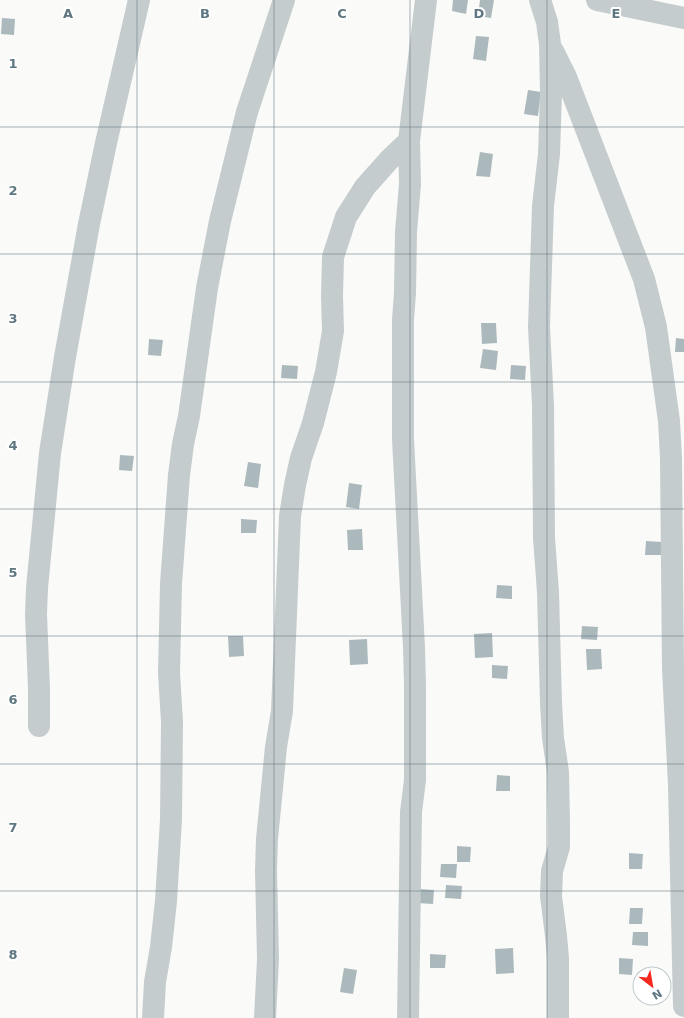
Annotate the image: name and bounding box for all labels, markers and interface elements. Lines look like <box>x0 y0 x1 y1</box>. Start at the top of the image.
text: A <box>63 6 73 21</box>
text: B <box>200 6 210 21</box>
text: C <box>337 6 347 21</box>
text: D <box>474 6 485 21</box>
text: E <box>612 6 620 21</box>
text: 1 <box>8 56 18 71</box>
text: 2 <box>8 183 18 198</box>
text: 3 <box>8 311 18 326</box>
text: 4 <box>8 438 18 453</box>
text: 5 <box>8 565 18 580</box>
text: 6 <box>8 692 18 707</box>
text: 7 <box>8 820 18 835</box>
text: 8 <box>8 947 18 962</box>
north arrow <box>632 966 672 1006</box>
text: N <box>650 986 664 1002</box>

